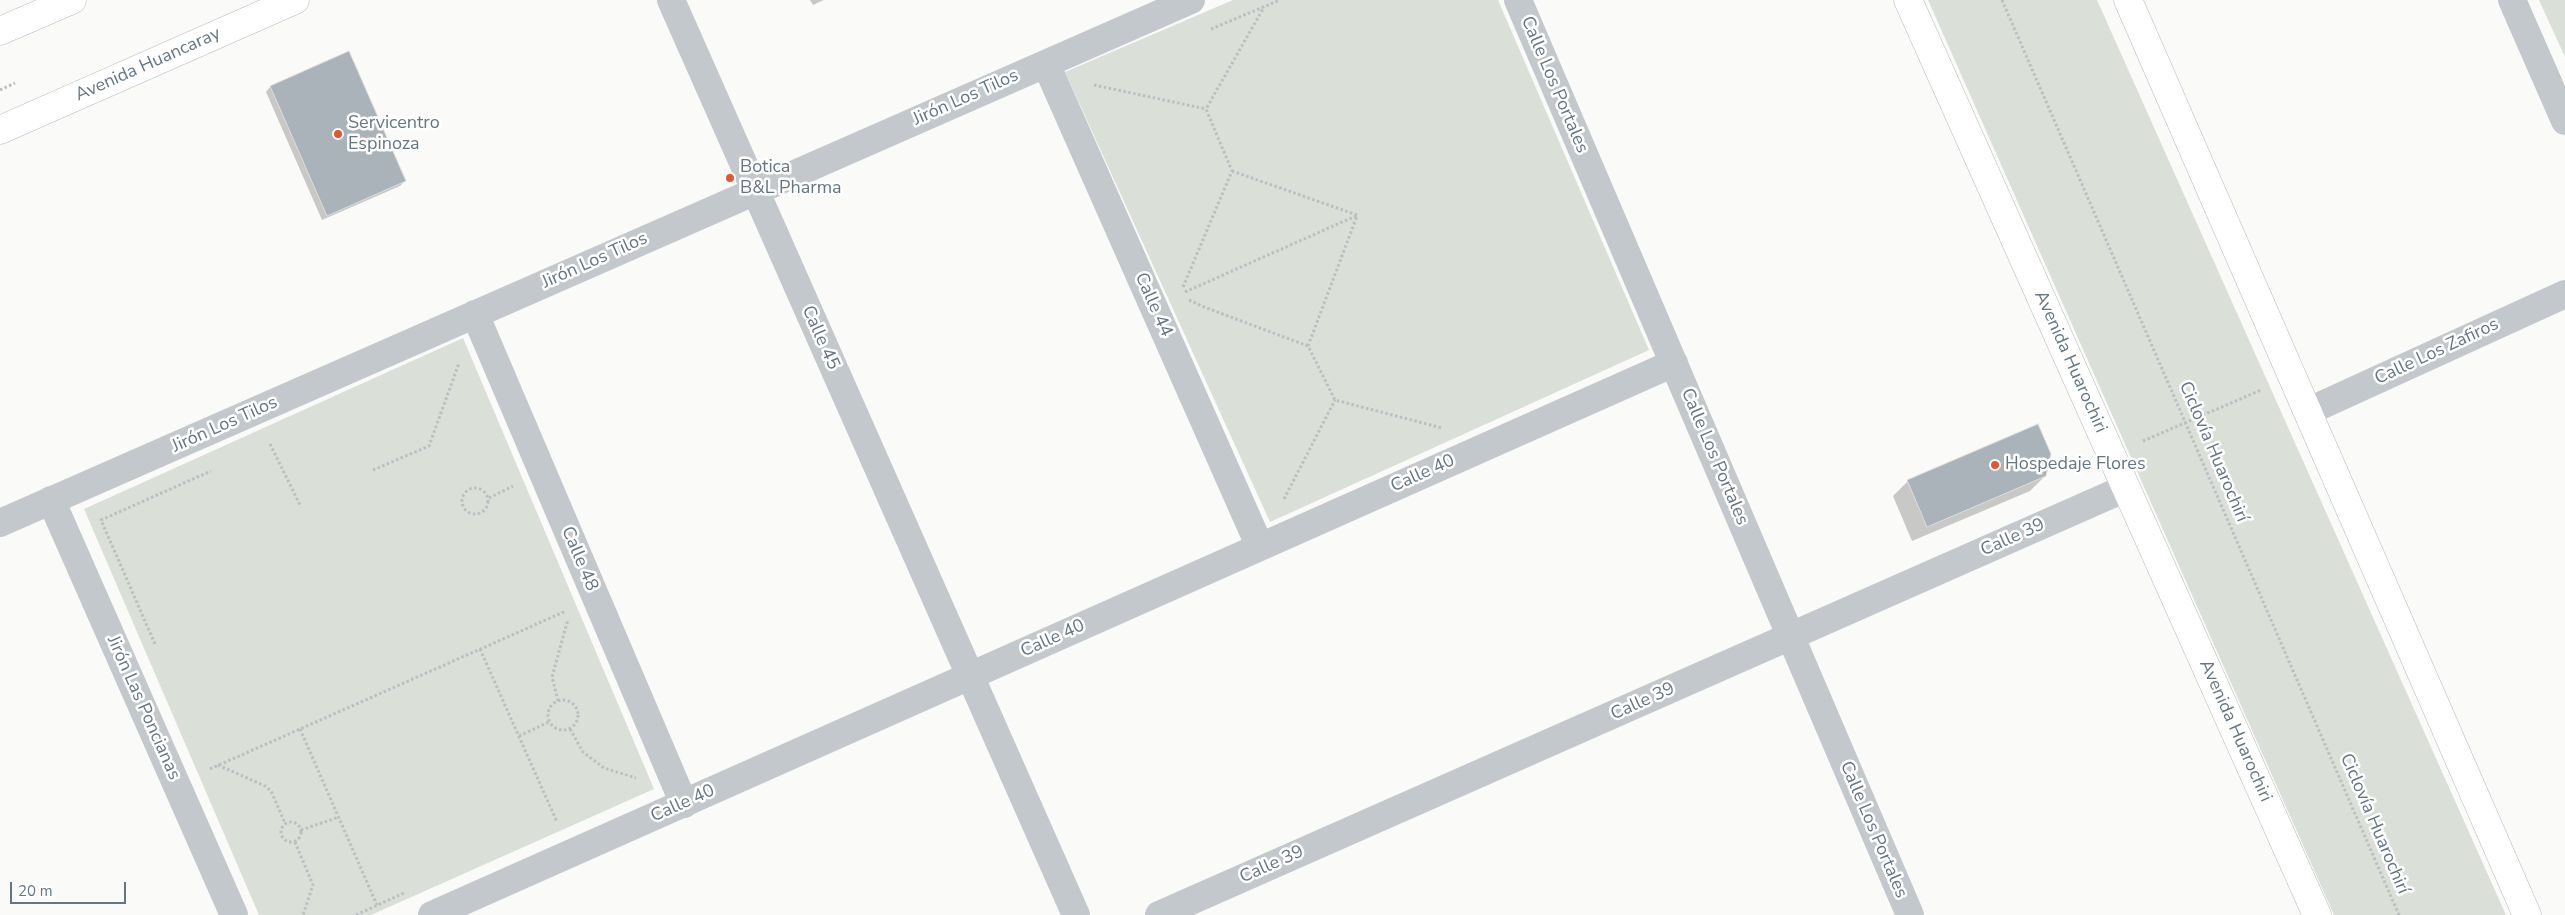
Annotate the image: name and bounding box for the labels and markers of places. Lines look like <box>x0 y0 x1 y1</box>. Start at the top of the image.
place label: Servicentro Espinoza <box>348 113 440 156</box>
marker: Servicentro Espinoza <box>332 128 344 140</box>
place label: Botica B&L Pharma <box>740 157 842 200</box>
marker: Botica B&L Pharma <box>724 172 736 184</box>
place label: Hospedaje Flores <box>2005 454 2146 476</box>
marker: Hospedaje Flores <box>1989 459 2001 471</box>

